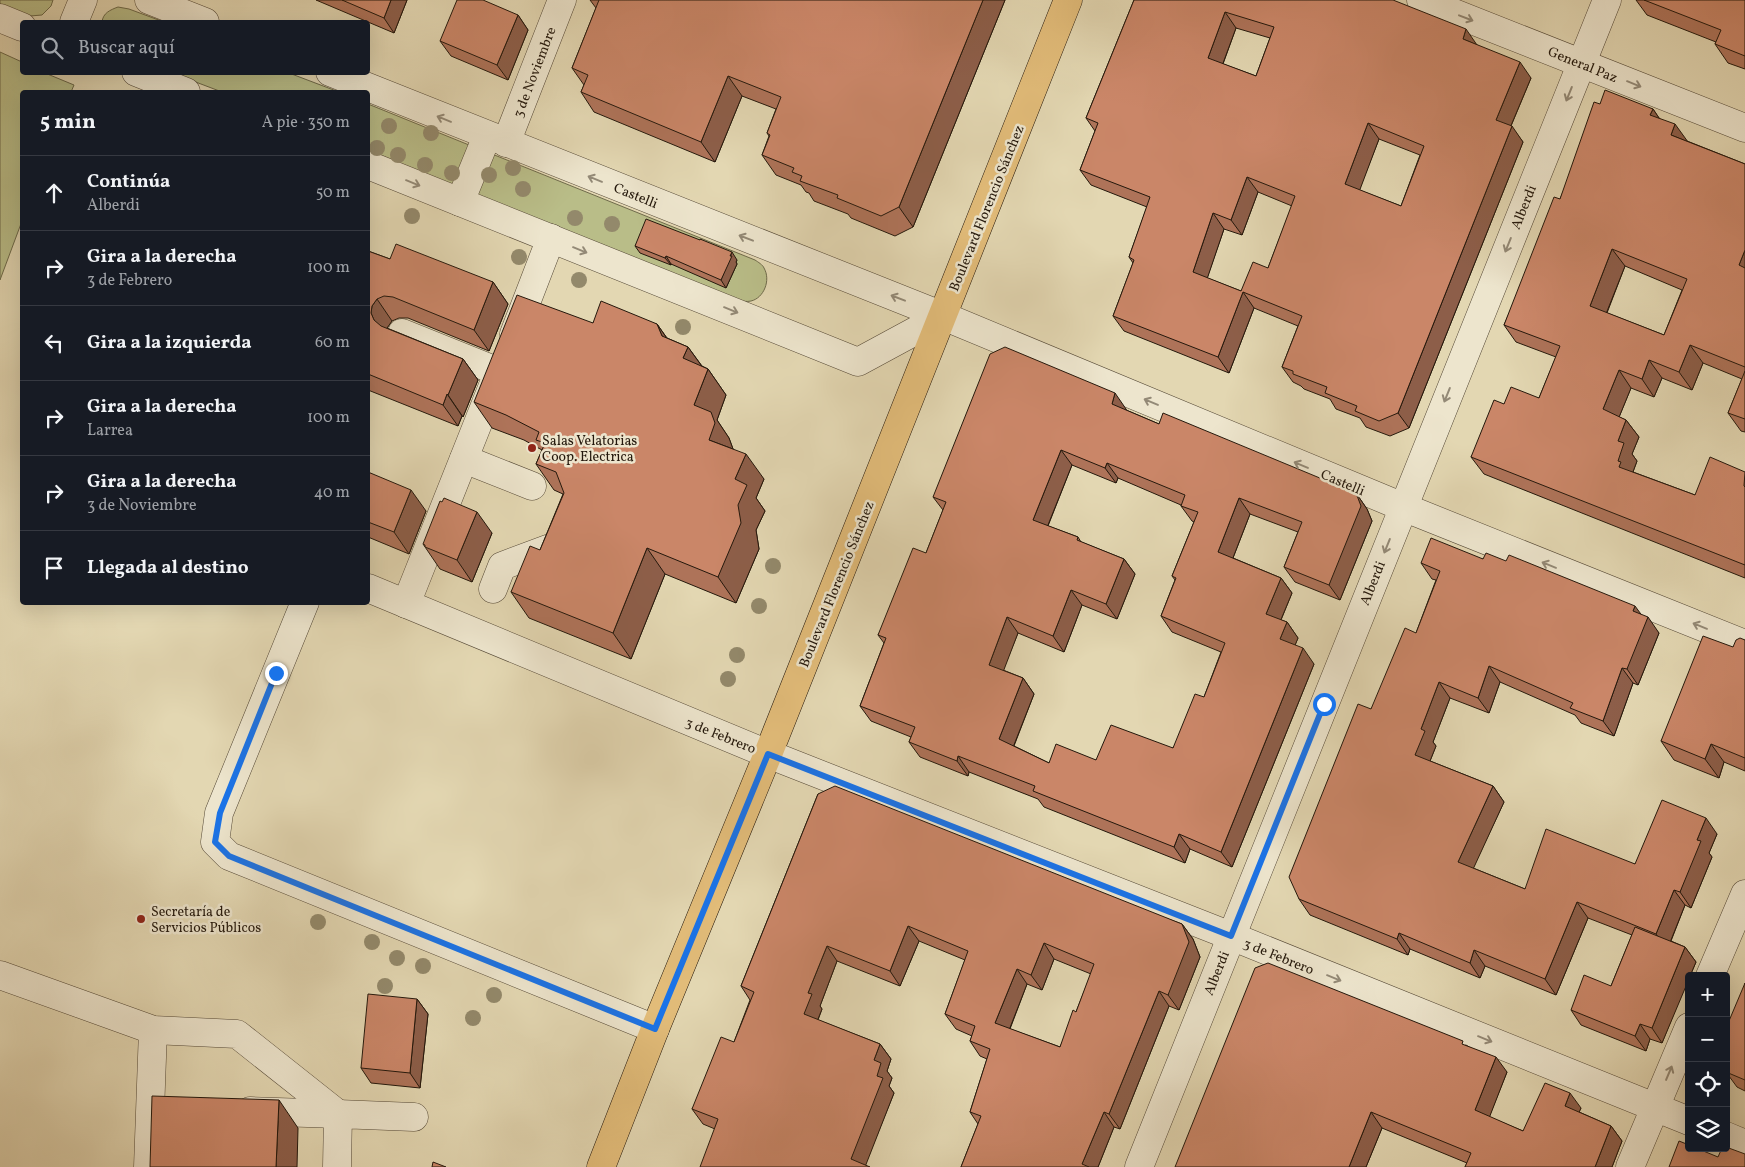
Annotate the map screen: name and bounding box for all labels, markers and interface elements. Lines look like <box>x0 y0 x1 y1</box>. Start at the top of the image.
one-way arrow <box>1458 14 1474 23</box>
search box <box>20 20 370 75</box>
street label: 3 de Noviembre <box>509 24 562 121</box>
icon: search <box>38 34 66 62</box>
text: Buscar aquí <box>78 35 175 61</box>
street label: General Paz <box>1545 43 1620 88</box>
one-way arrow <box>1626 80 1641 89</box>
one-way arrow <box>1564 86 1573 101</box>
text: 5 min <box>40 108 96 137</box>
text: A pie · 350 m <box>262 112 350 134</box>
one-way arrow <box>437 113 452 123</box>
street label: Boulevard Florencio Sánchez <box>945 123 1029 295</box>
text: Continúa <box>87 169 170 195</box>
one-way arrow <box>588 173 603 183</box>
icon: ahead <box>40 179 68 207</box>
one-way arrow <box>405 179 420 189</box>
street label: Castelli <box>611 179 660 214</box>
text: 50 m <box>316 182 350 204</box>
street label: Alberdi <box>1507 183 1542 233</box>
text: Alberdi <box>87 195 140 217</box>
one-way arrow <box>739 233 755 242</box>
one-way arrow <box>1503 237 1513 252</box>
text: Gira a la derecha <box>87 244 237 270</box>
one-way arrow <box>572 245 587 255</box>
icon: right <box>40 254 68 282</box>
text: 100 m <box>307 257 350 279</box>
text: 3 de Febrero <box>87 270 172 292</box>
one-way arrow <box>890 293 906 302</box>
one-way arrow <box>723 306 738 316</box>
icon: left <box>40 329 68 357</box>
text: Gira a la izquierda <box>87 330 252 356</box>
text: 60 m <box>315 332 350 354</box>
one-way arrow <box>1442 388 1451 403</box>
text: Gira a la derecha <box>87 394 237 420</box>
one-way arrow <box>1144 397 1159 407</box>
icon: right <box>40 404 68 432</box>
text: 100 m <box>307 407 350 429</box>
text: Larrea <box>87 420 133 442</box>
place label: Salas Velatorias Coop. Electrica <box>542 432 637 467</box>
marker: Salas Velatorias Coop. Electrica <box>526 442 538 454</box>
one-way arrow <box>1294 459 1309 469</box>
street label: Castelli <box>1317 466 1367 501</box>
text: Gira a la derecha <box>87 469 237 495</box>
icon: right <box>40 479 68 507</box>
text: 40 m <box>314 482 350 504</box>
text: 3 de Noviembre <box>87 495 197 517</box>
street label: Boulevard Florencio Sánchez <box>795 499 879 671</box>
one-way arrow <box>1382 538 1391 553</box>
icon: arrive <box>40 554 68 582</box>
text: Llegada al destino <box>87 555 249 581</box>
street label: Alberdi <box>1356 559 1391 609</box>
one-way arrow <box>1542 560 1557 570</box>
one-way arrow <box>1693 621 1708 630</box>
route end <box>265 662 288 685</box>
route start <box>1313 693 1336 716</box>
street label: 3 de Febrero <box>682 714 759 759</box>
place label: Secretaría de Servicios Públicos <box>151 903 261 938</box>
marker: Secretaría de Servicios Públicos <box>135 913 147 925</box>
street label: 3 de Febrero <box>1240 935 1317 980</box>
street label: Alberdi <box>1200 949 1235 999</box>
map controls <box>1685 972 1730 1152</box>
button: + <box>1685 972 1730 1017</box>
one-way arrow <box>1326 974 1341 983</box>
button: − <box>1685 1017 1730 1062</box>
one-way arrow <box>1477 1035 1492 1044</box>
button: locate <box>1685 1062 1730 1107</box>
one-way arrow <box>1664 1066 1674 1081</box>
button: layers <box>1685 1107 1730 1152</box>

